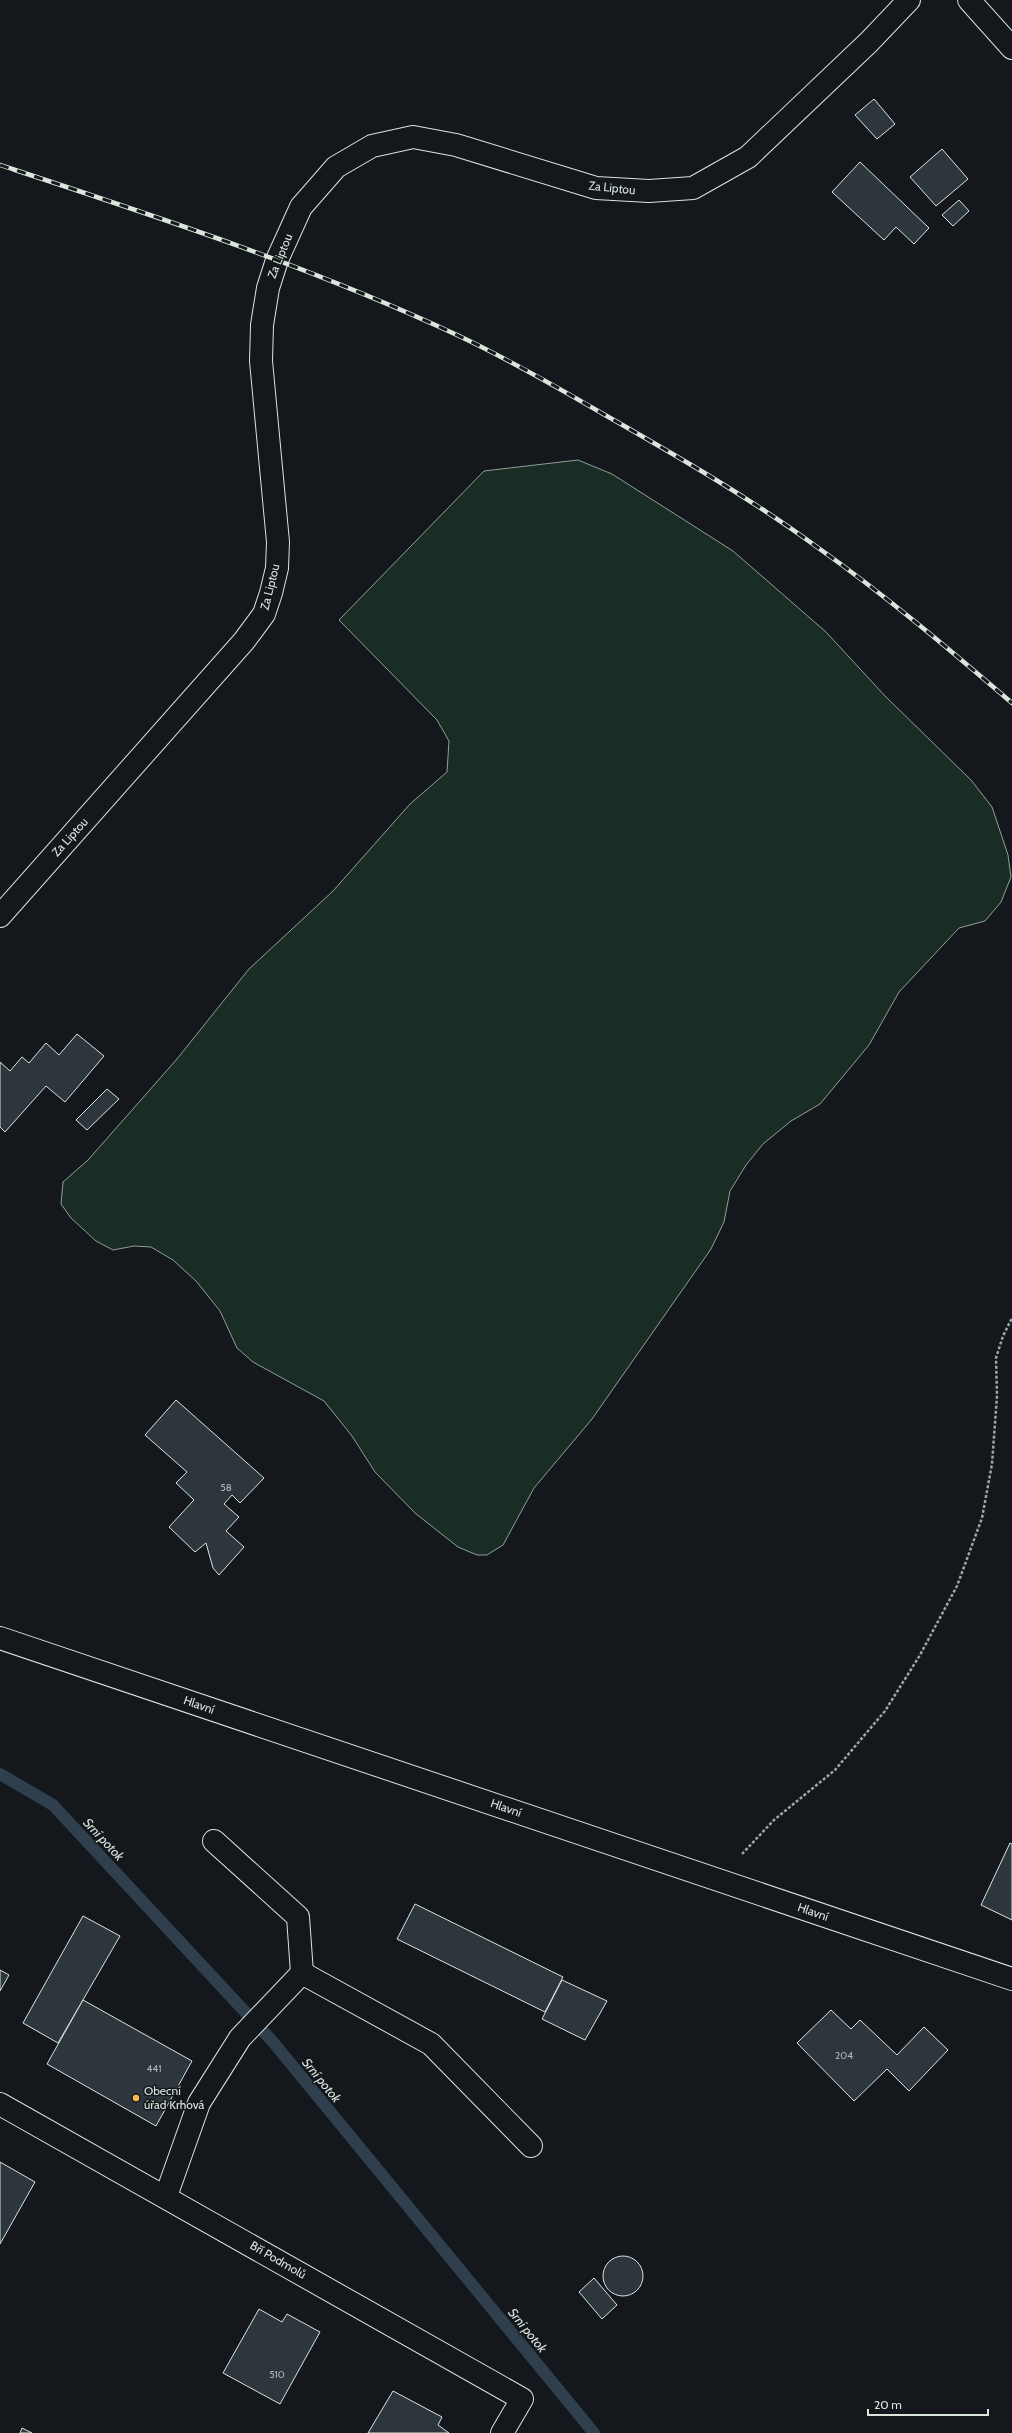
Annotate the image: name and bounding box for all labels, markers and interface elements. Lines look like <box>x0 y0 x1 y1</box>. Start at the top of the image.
street label: Za Liptou <box>588 178 636 197</box>
street label: Za Liptou <box>264 231 295 280</box>
street label: Za Liptou <box>257 562 282 611</box>
street label: Za Liptou <box>48 814 91 859</box>
house number: 58 <box>220 1481 232 1494</box>
street label: Hlavní <box>182 1692 217 1717</box>
street label: Hlavní <box>489 1795 524 1820</box>
water label: Srní potok <box>80 1814 128 1864</box>
street label: Hlavní <box>796 1899 831 1924</box>
house number: 204 <box>835 2049 853 2062</box>
water label: Srní potok <box>299 2055 345 2106</box>
house number: 441 <box>147 2062 161 2075</box>
place label: Obecní úřad Krhová <box>144 2083 205 2112</box>
marker: Obecní úřad Krhová <box>131 2093 141 2103</box>
street label: Bří Podmolů <box>247 2237 309 2282</box>
water label: Srní potok <box>505 2305 551 2356</box>
house number: 510 <box>269 2368 285 2381</box>
scale bar <box>868 2391 988 2417</box>
text: 20 m <box>874 2397 902 2412</box>

